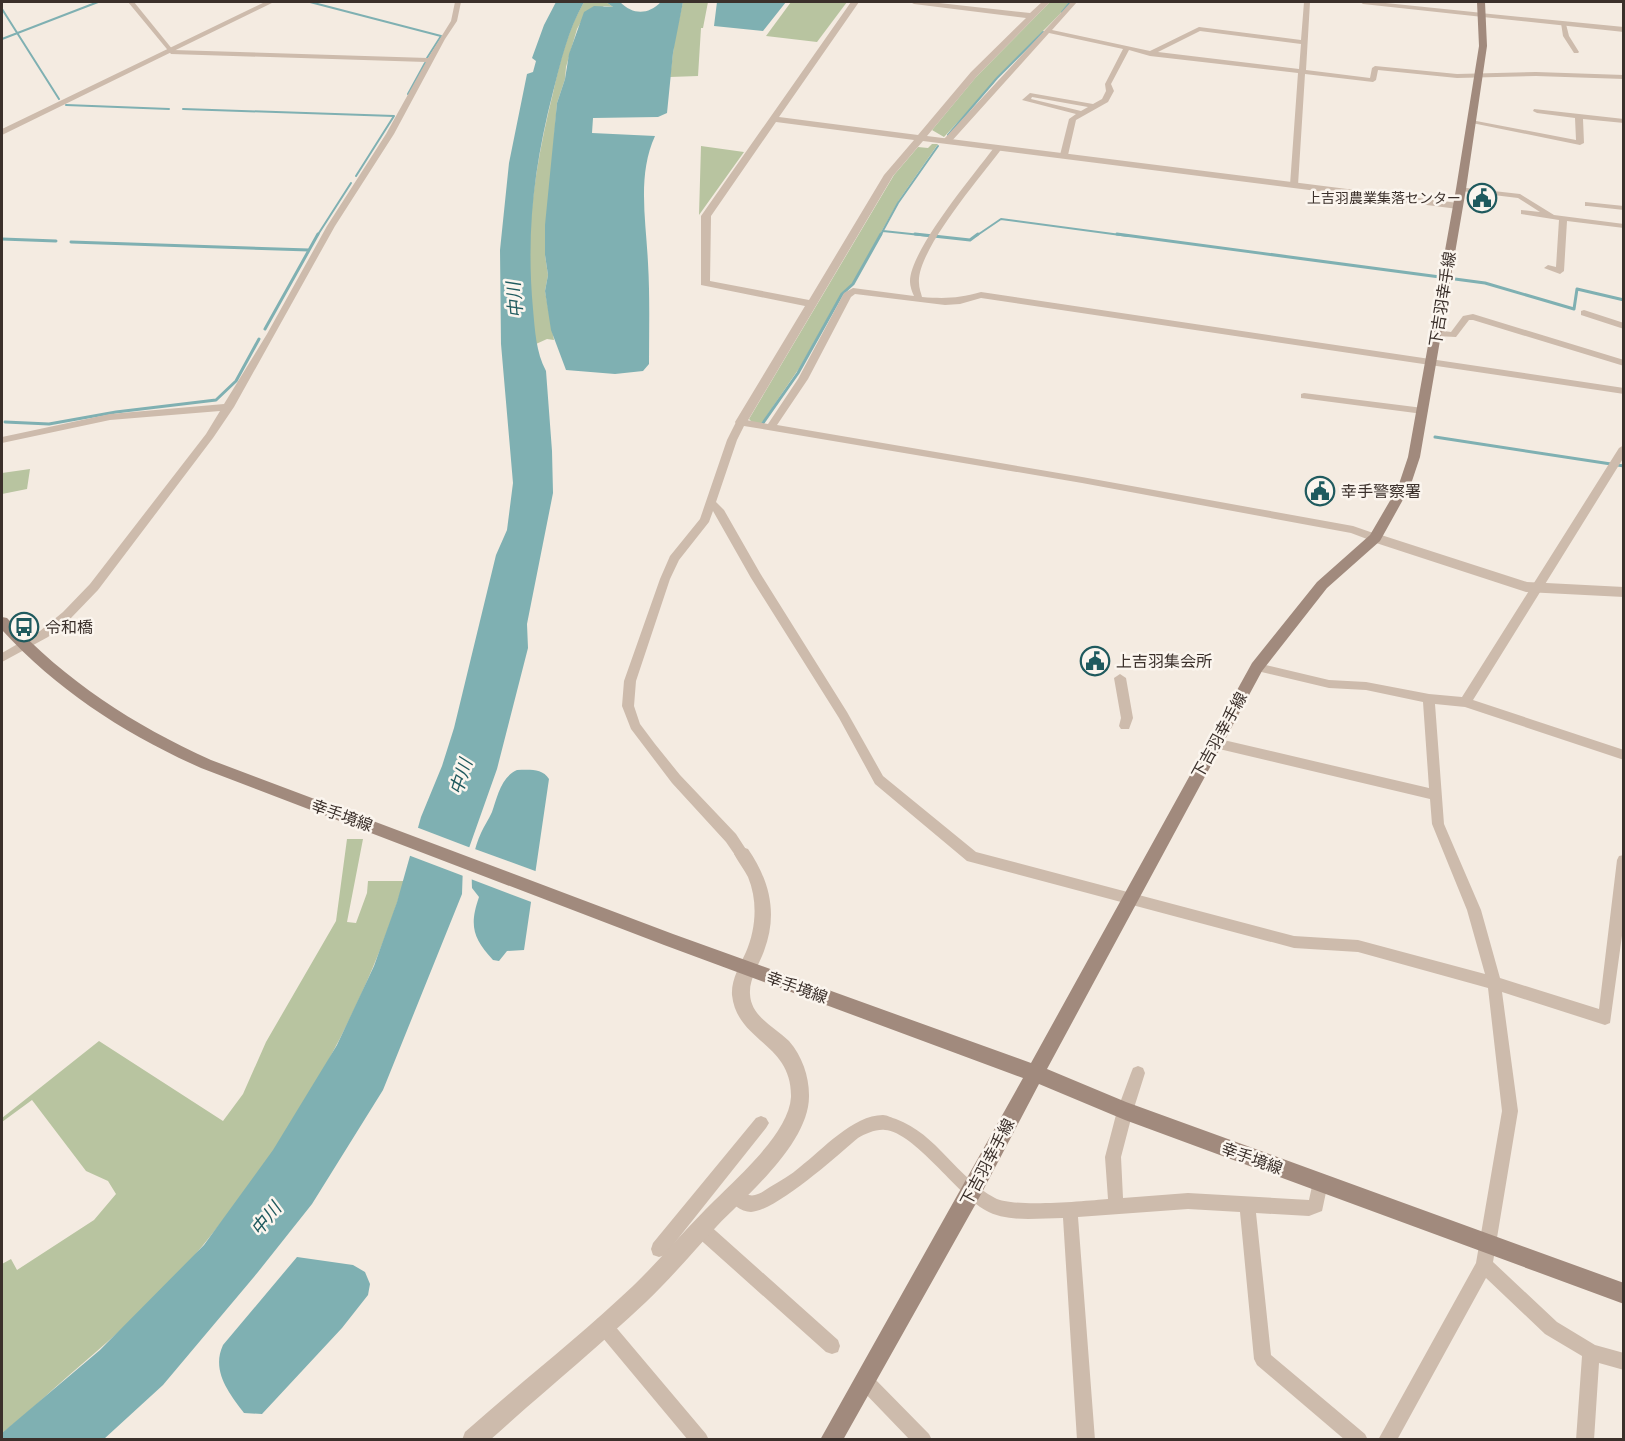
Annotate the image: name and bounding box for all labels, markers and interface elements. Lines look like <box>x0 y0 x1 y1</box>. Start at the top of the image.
public building icon: 上吉羽農業集落センター <box>1466 182 1498 214</box>
place label: 上吉羽農業集落センター <box>1307 190 1461 206</box>
street label: 下吉羽幸手線 <box>1427 250 1458 348</box>
water label: 中川 <box>503 279 527 319</box>
public building icon: 幸手警察署 <box>1304 475 1336 507</box>
place label: 幸手警察署 <box>1341 483 1421 500</box>
bus stop icon: 令和橋 <box>8 611 40 643</box>
place label: 令和橋 <box>45 619 93 636</box>
public building icon: 上吉羽集会所 <box>1079 645 1111 677</box>
place label: 上吉羽集会所 <box>1116 653 1212 670</box>
street label: 下吉羽幸手線 <box>1189 689 1250 781</box>
water label: 中川 <box>446 755 477 797</box>
street label: 幸手境線 <box>309 797 375 834</box>
street label: 幸手境線 <box>764 969 830 1006</box>
street label: 下吉羽幸手線 <box>957 1116 1017 1209</box>
street label: 幸手境線 <box>1219 1140 1285 1177</box>
water label: 中川 <box>247 1197 286 1239</box>

